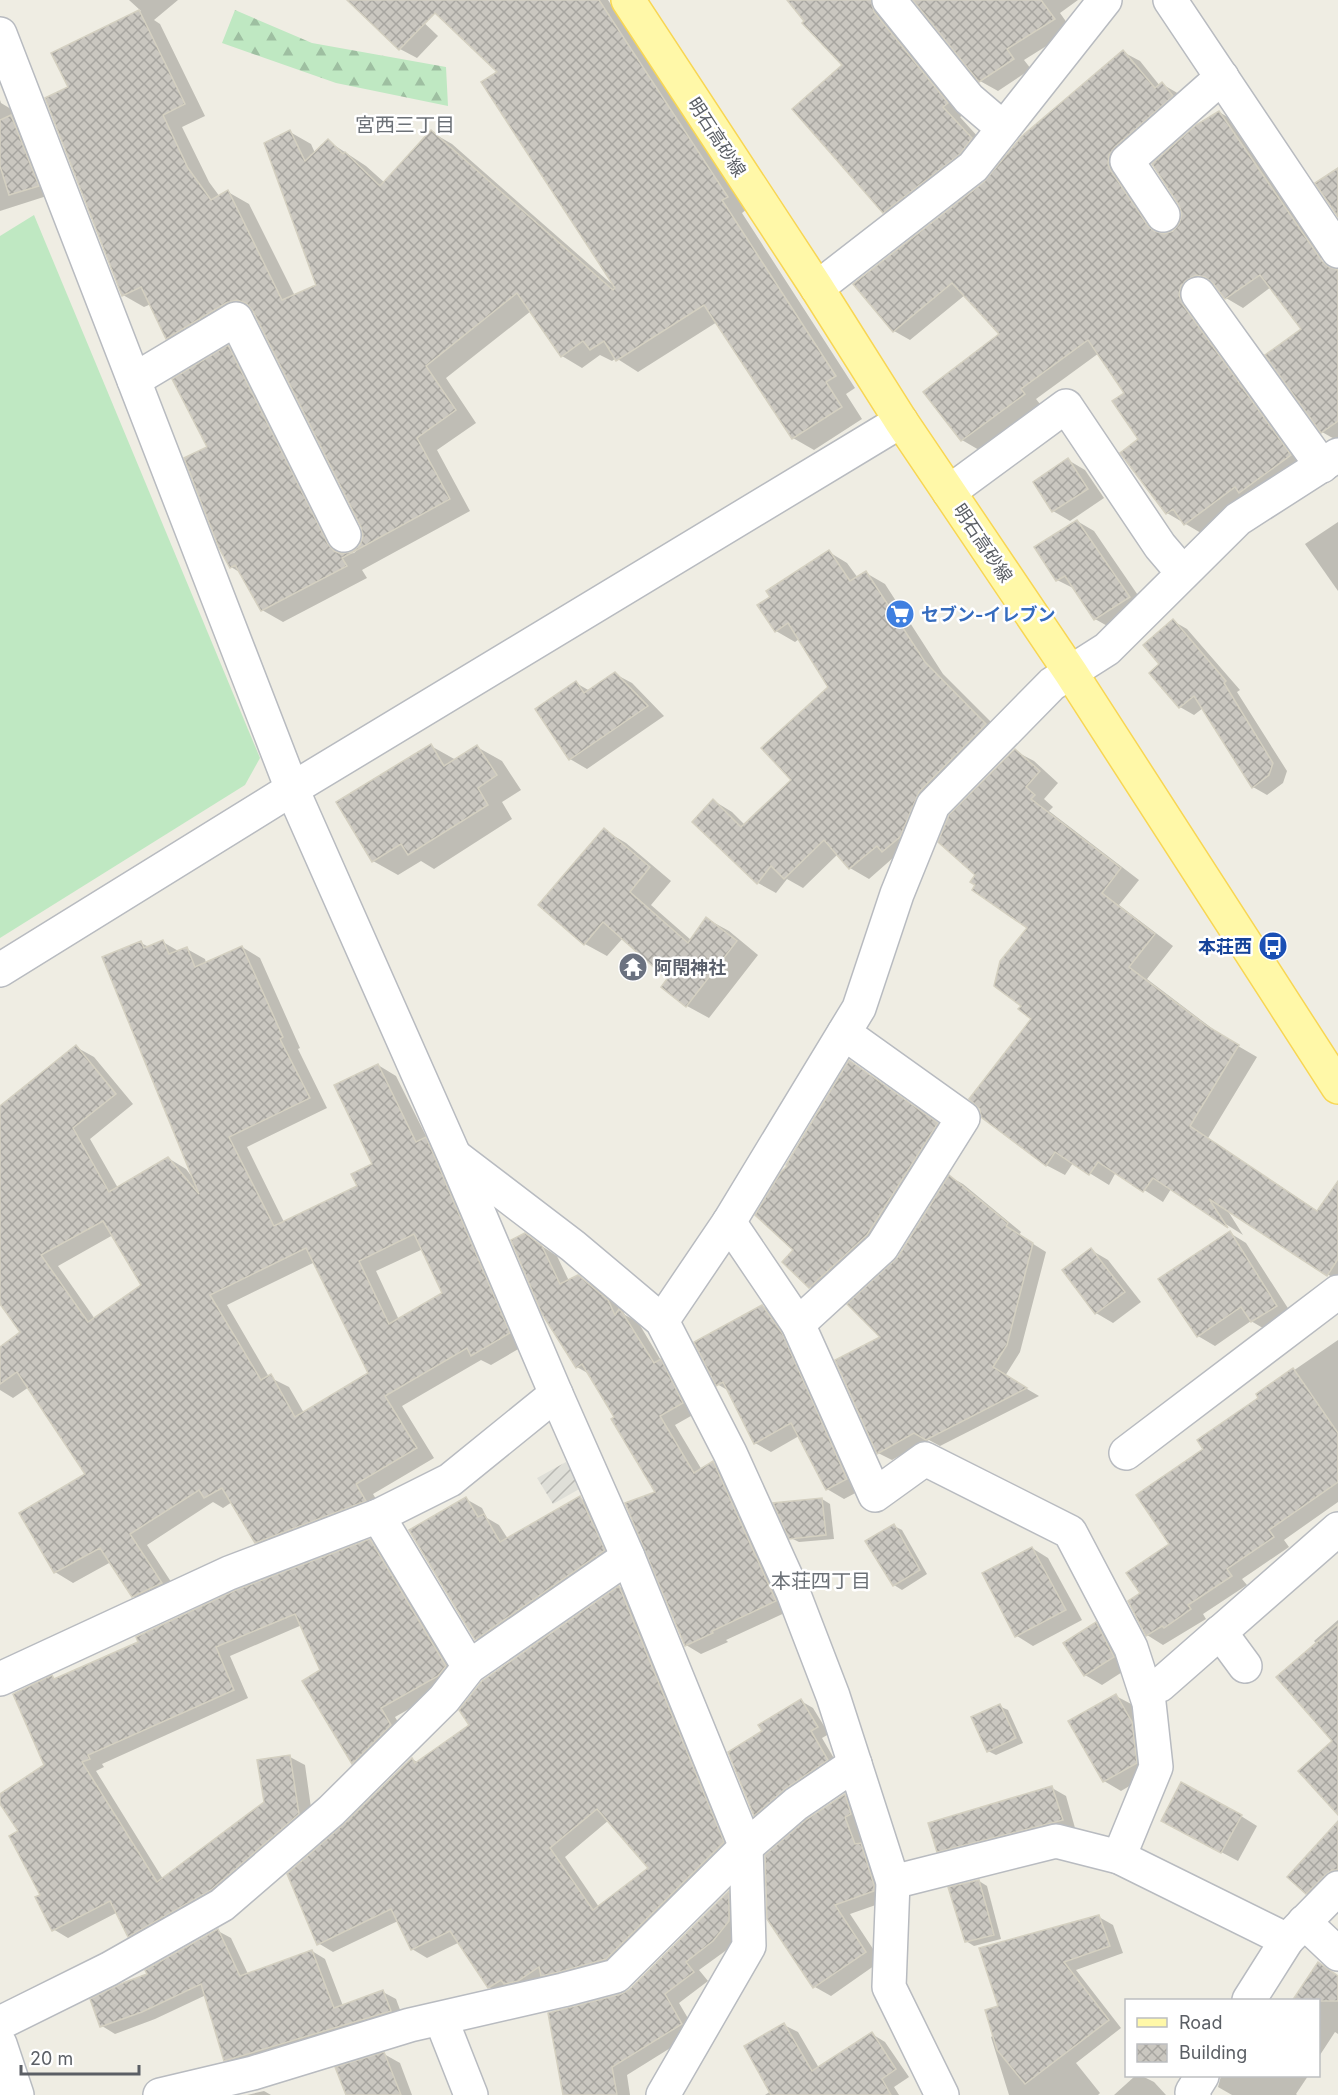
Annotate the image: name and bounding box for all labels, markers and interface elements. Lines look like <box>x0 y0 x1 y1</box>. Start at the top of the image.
street label: 明石高砂線 <box>684 94 750 180</box>
district label: 宮西三丁目 <box>355 113 455 137</box>
street label: 明石高砂線 <box>949 500 1017 586</box>
supermarket icon: セブン-イレブン <box>884 598 916 630</box>
place label: セブン-イレブン <box>921 604 1055 625</box>
bus stop icon: 本荘西 <box>1257 930 1289 962</box>
place label: 本荘西 <box>1198 936 1252 957</box>
temple icon: 阿閇神社 <box>617 951 649 983</box>
place label: 阿閇神社 <box>654 957 726 978</box>
district label: 本荘四丁目 <box>771 1569 871 1593</box>
legend <box>1125 1999 1320 2077</box>
text: Road <box>1179 2012 1222 2033</box>
scale bar <box>21 2038 140 2076</box>
text: Building <box>1179 2042 1247 2063</box>
text: 20 m <box>30 2048 73 2069</box>

